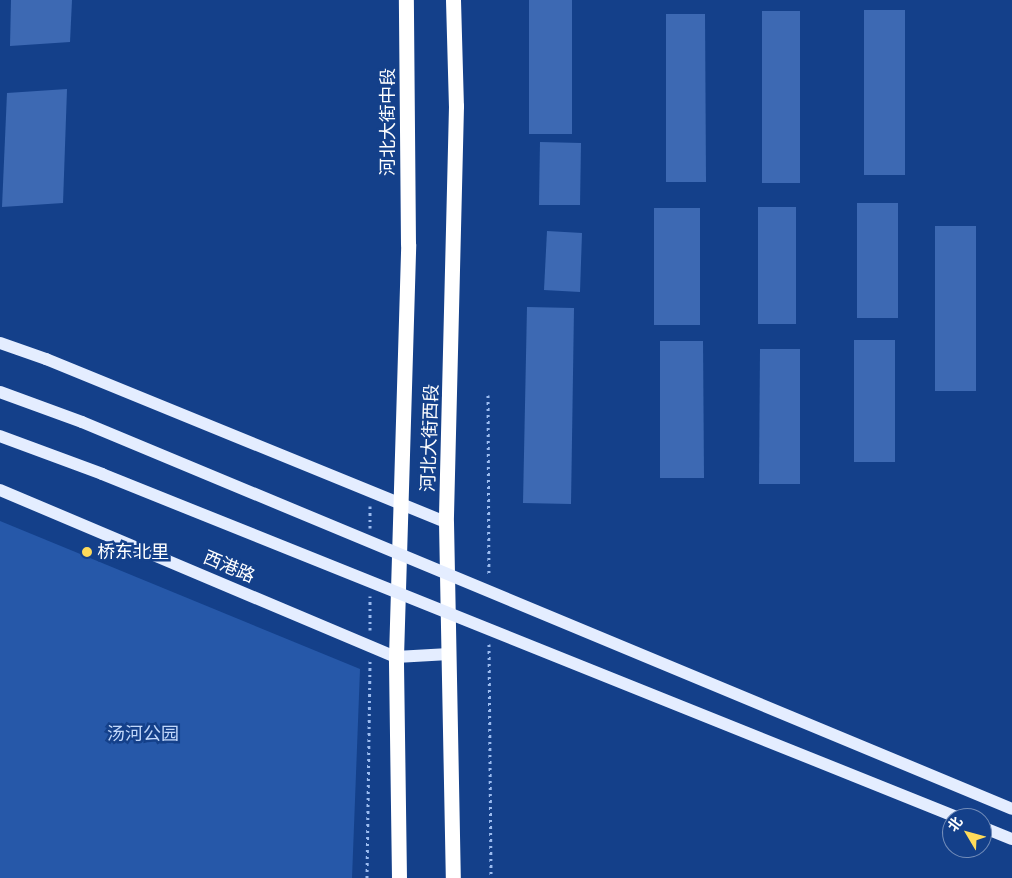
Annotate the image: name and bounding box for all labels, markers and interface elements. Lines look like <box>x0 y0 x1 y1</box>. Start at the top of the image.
street label: 河北大街中段 <box>377 68 399 176</box>
street label: 河北大街西段 <box>417 384 443 492</box>
place label: 桥东北里 <box>97 541 169 563</box>
marker: 桥东北里 <box>81 546 93 558</box>
street label: 西港路 <box>200 547 258 587</box>
park label: 汤河公园 <box>107 723 179 745</box>
north arrow <box>942 808 992 858</box>
text: 北 <box>944 813 967 836</box>

